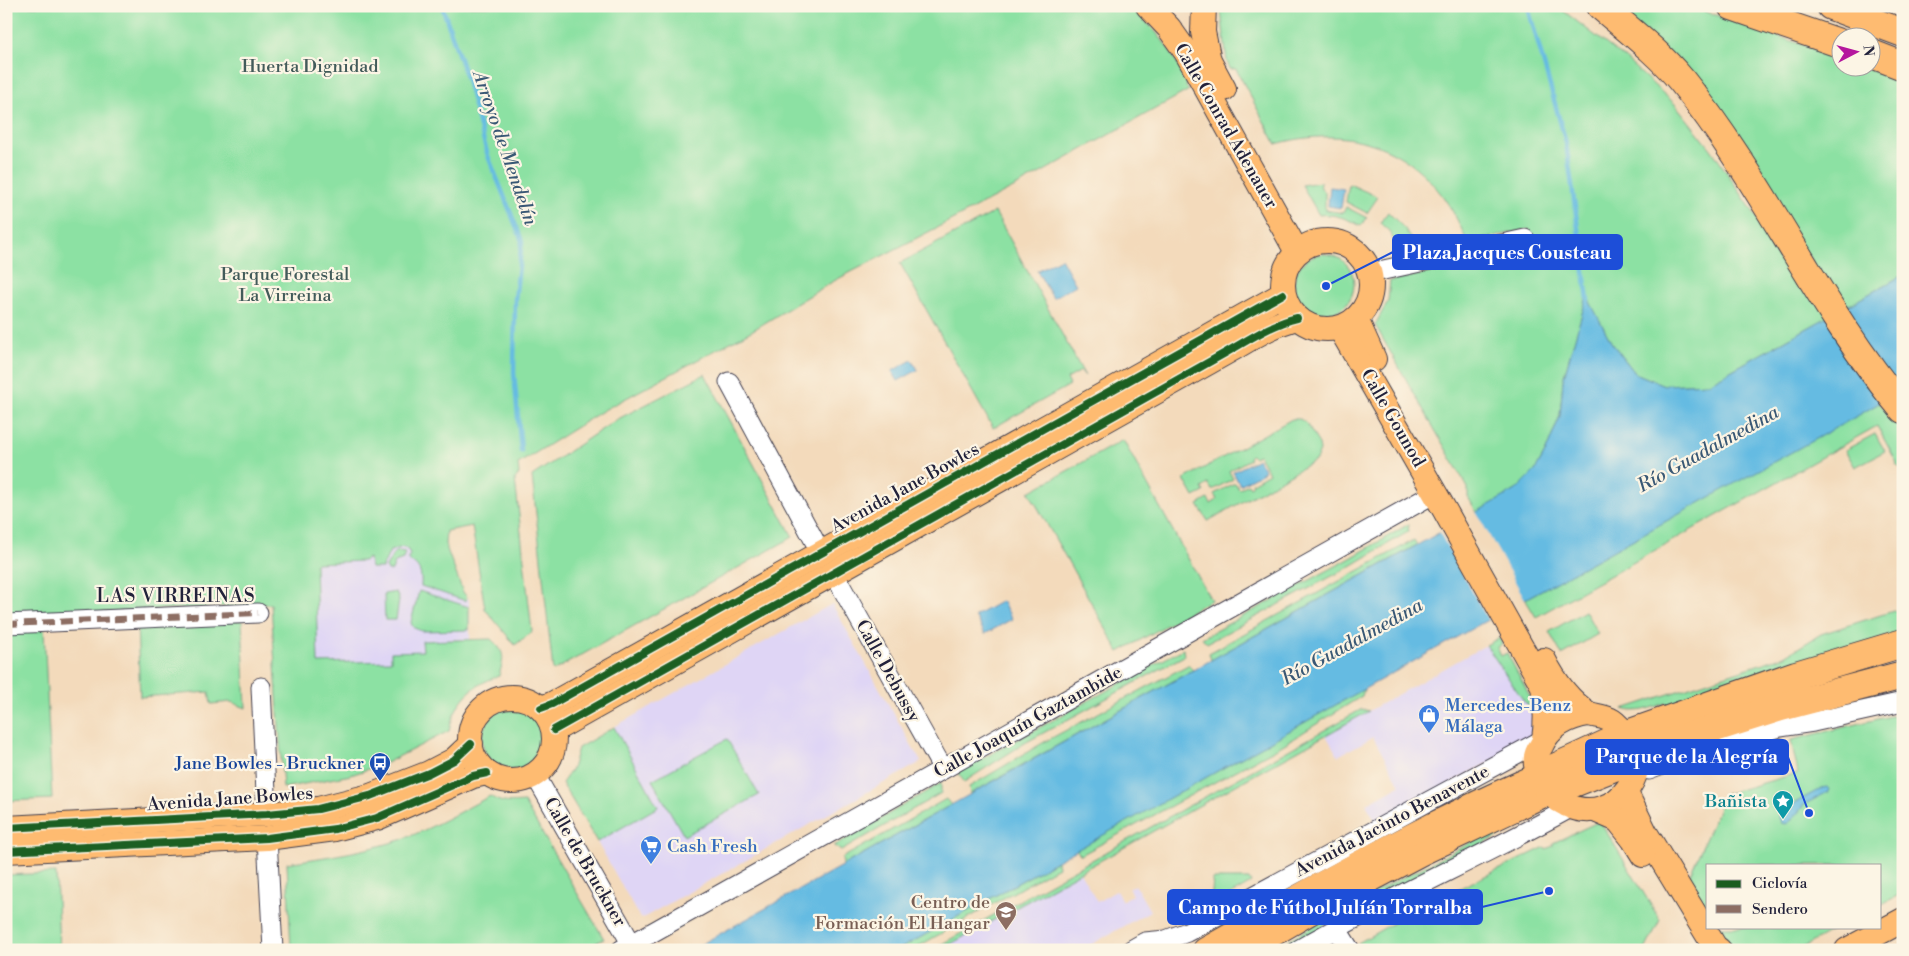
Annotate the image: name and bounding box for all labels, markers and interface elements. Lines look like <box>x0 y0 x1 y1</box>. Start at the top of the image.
north arrow <box>1832 28 1882 78</box>
street label: Calle Conrad Adenauer <box>1169 39 1283 213</box>
text: N <box>1858 44 1877 57</box>
park label: Huerta Dignidad <box>242 55 379 78</box>
water label: Arroyo de Mendelín <box>467 66 543 229</box>
callout: Plaza Jacques Cousteau <box>1393 235 1622 269</box>
text: Plaza Jacques Cousteau <box>1403 241 1612 265</box>
park label: Parque Forestal La Virreina <box>221 263 350 307</box>
street label: Calle Gounod <box>1356 365 1431 472</box>
water label: Río Guadalmedina <box>1632 400 1783 498</box>
street label: Avenida Jane Bowles <box>826 438 983 539</box>
district label: LAS VIRREINAS <box>96 584 256 608</box>
water label: Río Guadalmedina <box>1276 593 1427 691</box>
street label: Calle Debussy <box>850 616 926 726</box>
street label: Calle Joaquín Gaztambide <box>930 661 1126 783</box>
place label: Mercedes-Benz Málaga <box>1445 694 1571 738</box>
shop icon: Mercedes-Benz Málaga <box>1417 703 1441 734</box>
callout: Parque de la Alegría <box>1586 740 1788 774</box>
text: Parque de la Alegría <box>1596 745 1779 769</box>
bus stop icon: Jane Bowles - Bruckner <box>368 751 392 782</box>
place label: Jane Bowles - Bruckner <box>174 752 364 775</box>
street label: Avenida Jacinto Benavente <box>1290 760 1493 882</box>
street label: Avenida Jane Bowles <box>145 782 314 816</box>
place icon: Bañista <box>1771 789 1795 820</box>
place label: Bañista <box>1704 790 1768 813</box>
street label: Calle de Bruckner <box>539 793 631 931</box>
supermarket icon: Cash Fresh <box>639 834 663 865</box>
place label: Cash Fresh <box>667 835 758 858</box>
legend <box>1706 864 1882 928</box>
text: Ciclovía <box>1752 874 1808 893</box>
callout: Campo de Fútbol Julíán Torralba <box>1168 890 1482 924</box>
place label: Centro de Formación El Hangar <box>815 891 990 935</box>
text: Campo de Fútbol Julíán Torralba <box>1178 896 1473 920</box>
school or university icon: Centro de Formación El Hangar <box>994 900 1018 931</box>
text: Sendero <box>1752 900 1808 919</box>

